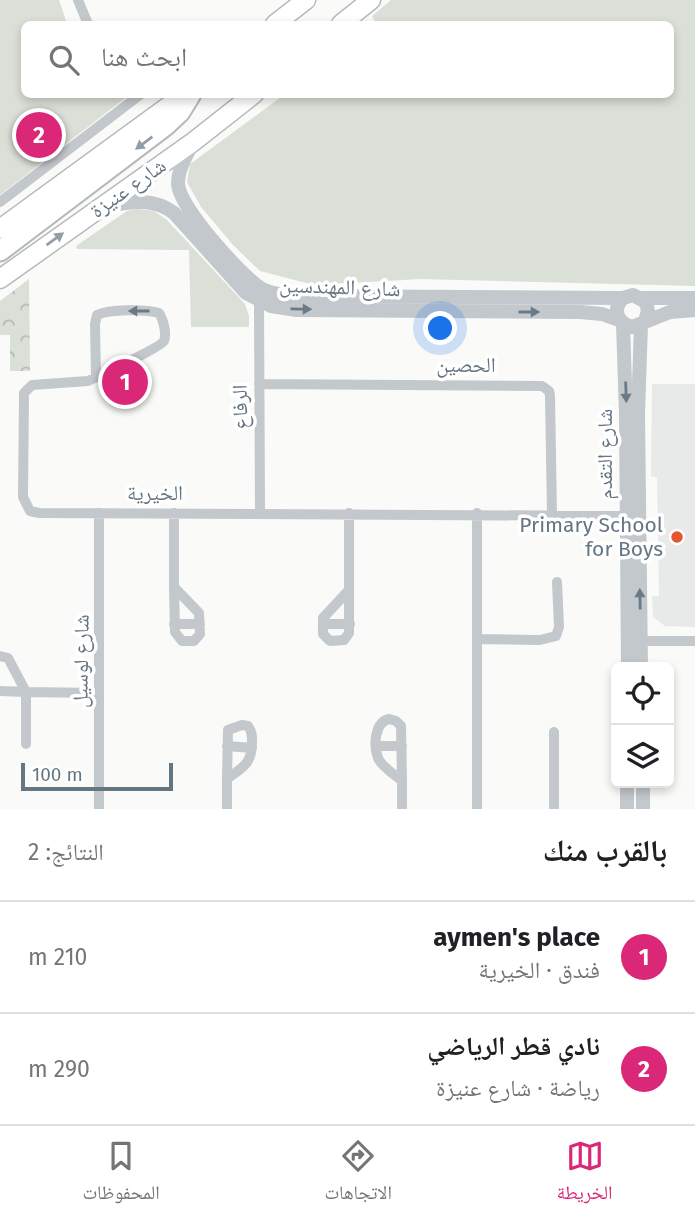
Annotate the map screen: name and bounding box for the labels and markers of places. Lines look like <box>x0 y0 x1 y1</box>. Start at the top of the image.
pin: 2 <box>16 109 62 161</box>
pin: 1 <box>102 356 148 408</box>
place label: Primary School for Boys <box>519 512 663 562</box>
marker: Primary School for Boys <box>669 529 685 545</box>

